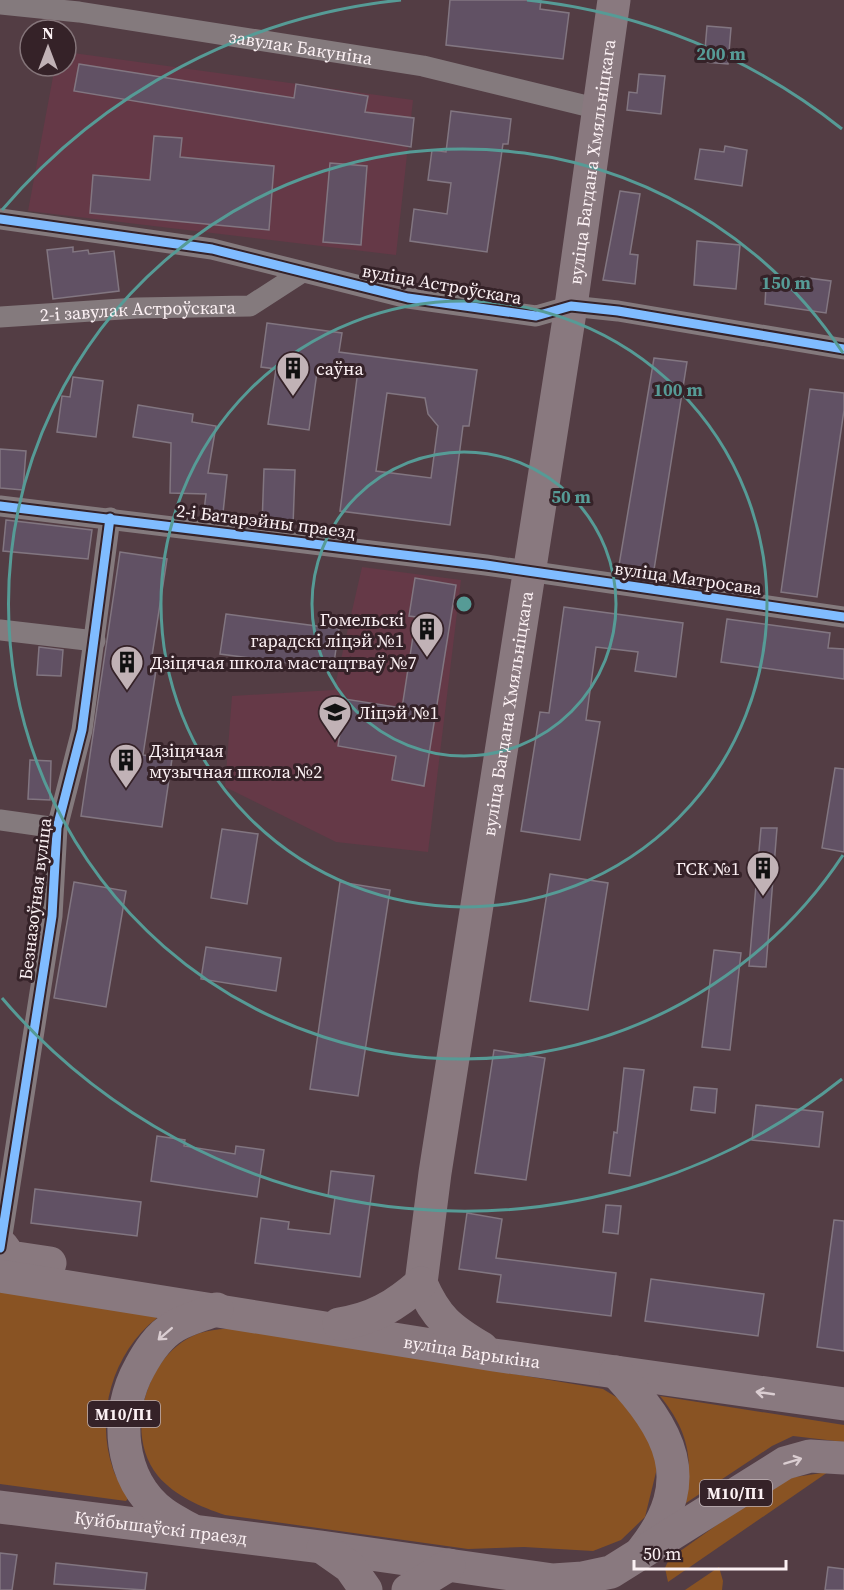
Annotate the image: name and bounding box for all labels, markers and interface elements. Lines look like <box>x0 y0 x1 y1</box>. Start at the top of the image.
north arrow <box>18 18 78 78</box>
text: N <box>42 22 54 44</box>
street label: завулак Бакуніна <box>227 23 375 71</box>
street label: вуліца Багдана Хмяльніцкага <box>562 37 621 286</box>
text: 200 m <box>696 41 746 66</box>
street label: вуліца Астроўскага <box>360 258 525 310</box>
text: 150 m <box>761 270 811 295</box>
street label: 2-і завулак Астроўскага <box>39 294 237 327</box>
building icon: саўна <box>275 350 311 397</box>
place label: саўна <box>316 356 364 381</box>
text: 100 m <box>653 377 703 402</box>
text: 50 m <box>551 484 591 509</box>
street label: 2-і Батарэйны праезд <box>175 498 357 544</box>
street label: вуліца Матросава <box>613 555 764 601</box>
street label: вуліца Багдана Хмяльніцкага <box>476 588 539 838</box>
centre of rings <box>454 594 474 614</box>
place label: Гомельскі гарадскі ліцэй №1 <box>250 607 404 653</box>
building icon: Гомельскі гарадскі ліцэй №1 <box>409 611 445 658</box>
building icon: Дзіцячая школа мастацтваў №7 <box>109 644 145 691</box>
place label: Дзіцячая школа мастацтваў №7 <box>150 650 417 675</box>
school or university icon: Ліцэй №1 <box>317 694 353 741</box>
place label: Ліцэй №1 <box>358 700 439 725</box>
place label: Дзіцячая музычная школа №2 <box>149 738 322 784</box>
building icon: Дзіцячая музычная школа №2 <box>108 742 144 789</box>
street label: Безназоўная вуліца <box>13 816 57 982</box>
building icon: ГСК №1 <box>745 850 781 897</box>
place label: ГСК №1 <box>676 856 740 881</box>
one-way arrow <box>158 1327 173 1341</box>
street label: вуліца Барыкіна <box>402 1328 543 1374</box>
one-way arrow <box>756 1388 776 1399</box>
road number: М10/П1 <box>88 1401 160 1427</box>
one-way arrow <box>783 1455 802 1466</box>
road number: М10/П1 <box>700 1480 772 1506</box>
street label: Куйбышаўскі праезд <box>73 1504 249 1550</box>
scale bar <box>634 1533 786 1571</box>
text: 50 m <box>643 1541 681 1566</box>

